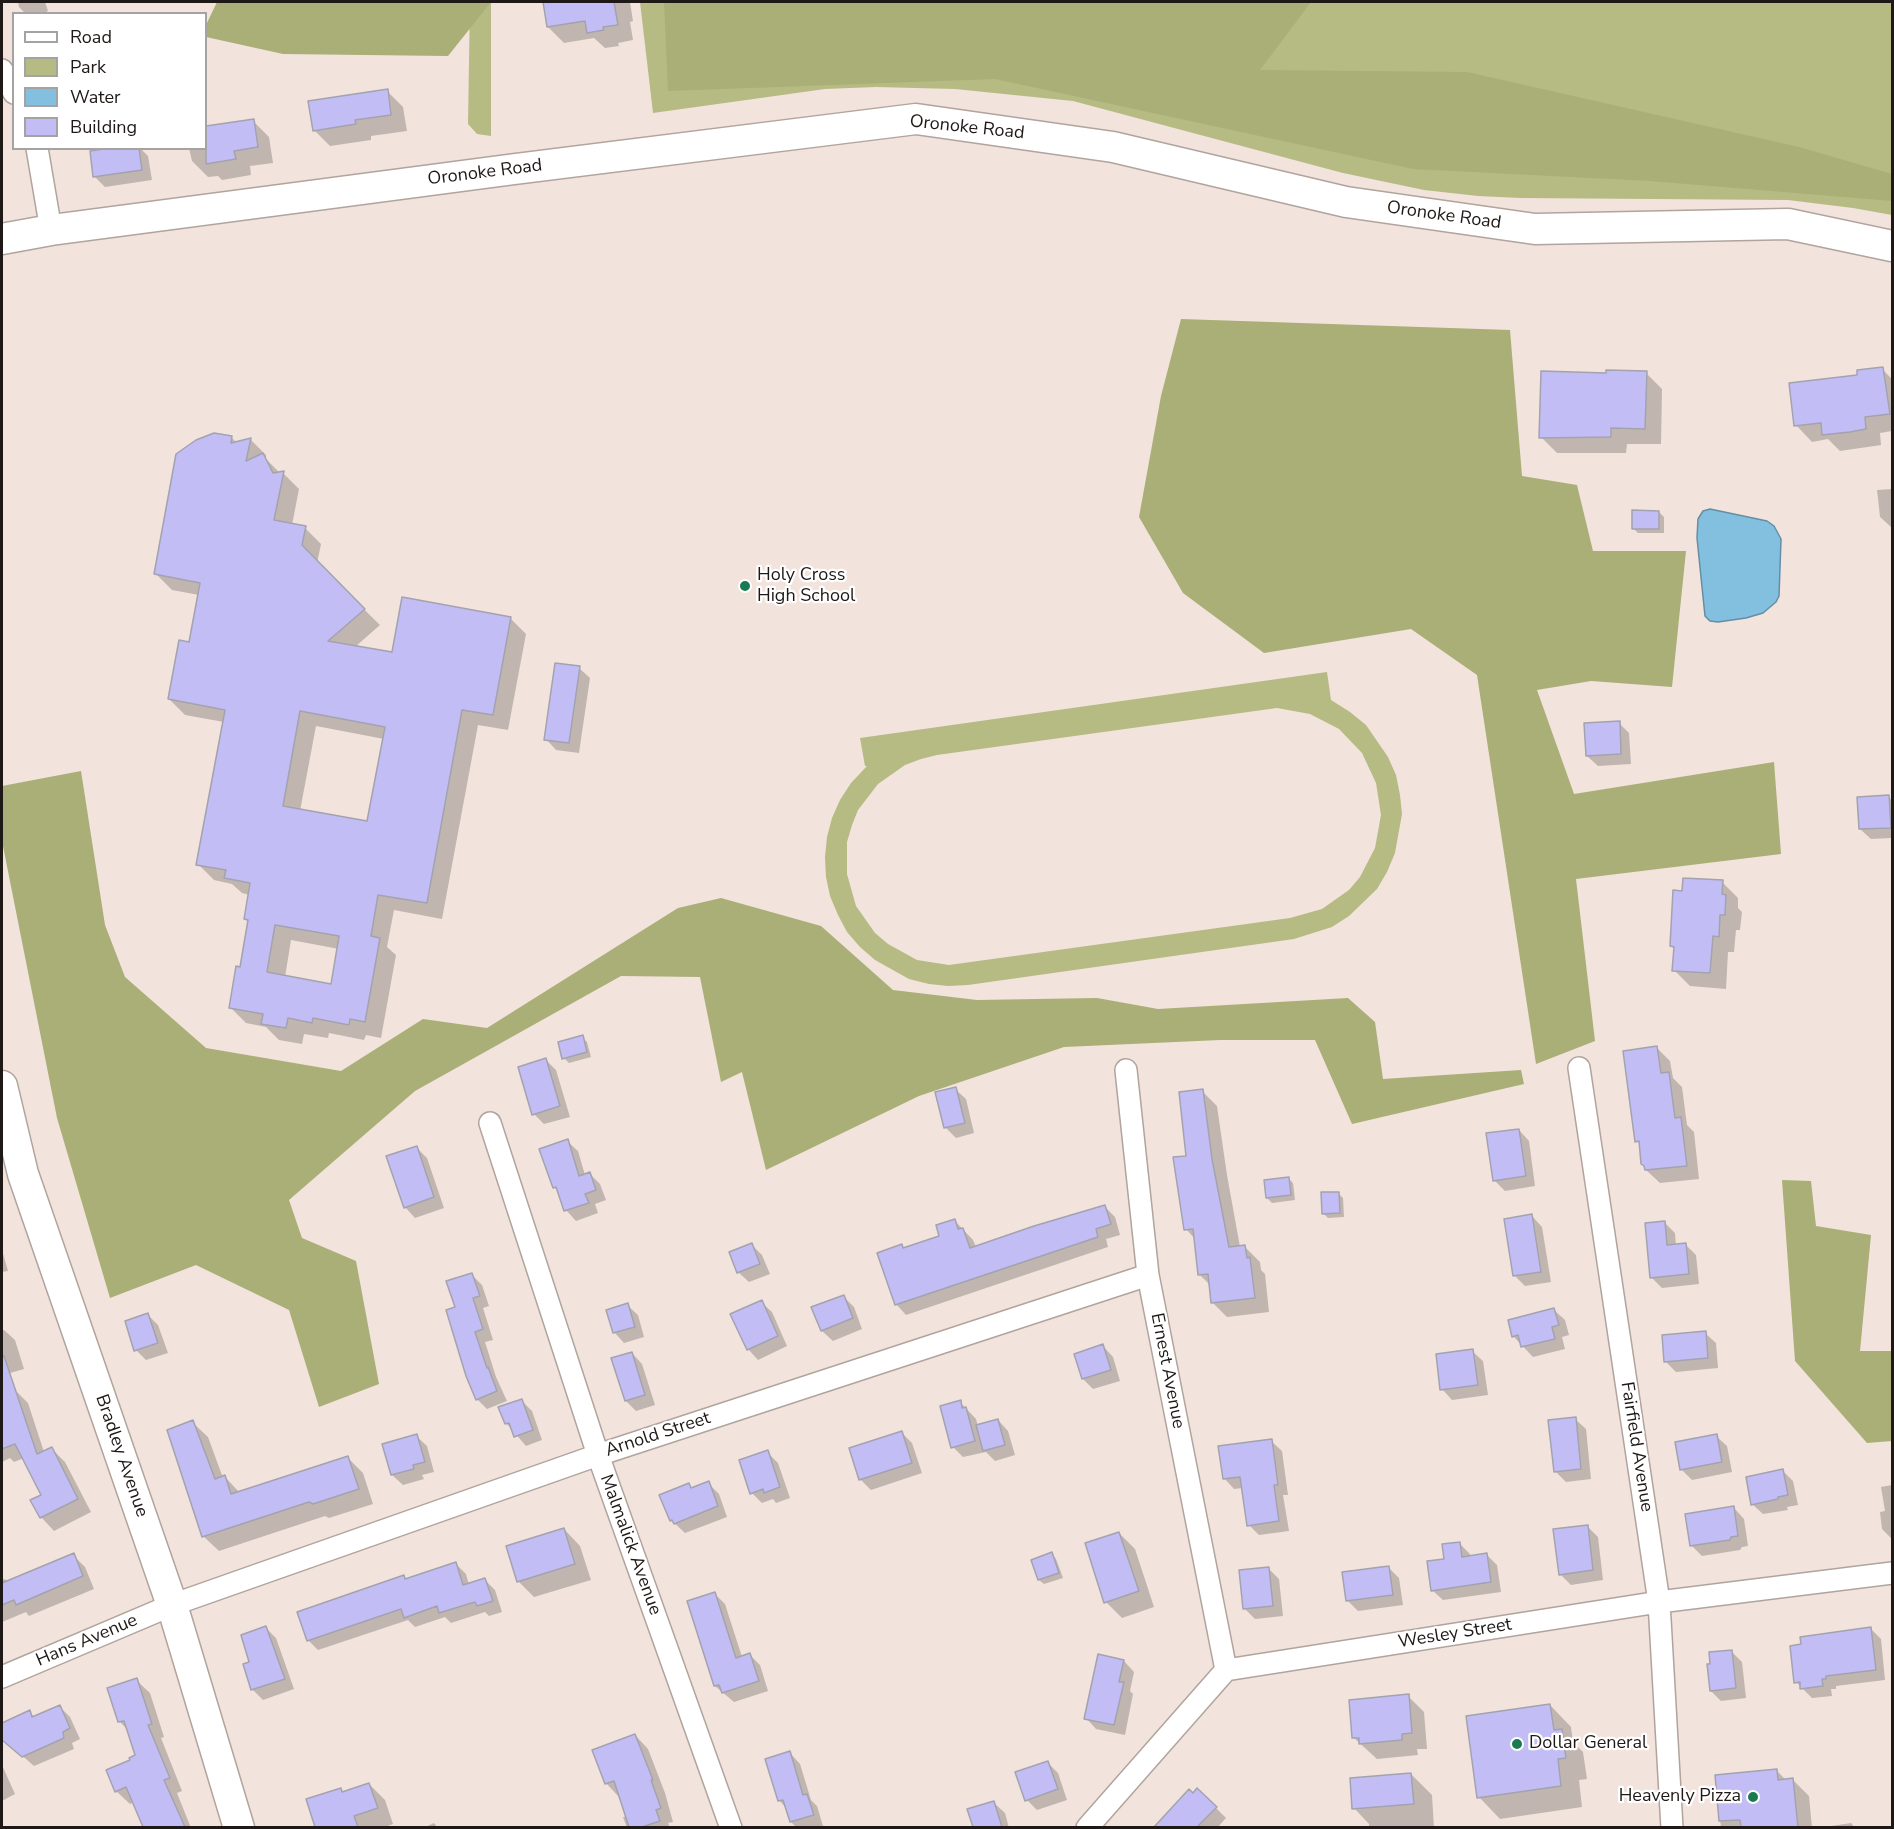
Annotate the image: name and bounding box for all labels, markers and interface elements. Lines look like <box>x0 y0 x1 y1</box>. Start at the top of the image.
legend <box>12 12 207 150</box>
text: Road <box>70 25 112 49</box>
text: Park <box>70 55 106 79</box>
text: Water <box>70 85 121 109</box>
street label: Oronoke Road <box>909 111 1025 145</box>
text: Building <box>70 115 137 139</box>
street label: Oronoke Road <box>426 155 544 191</box>
street label: Oronoke Road <box>1385 197 1503 235</box>
place label: Holy Cross High School <box>757 565 855 608</box>
marker: Holy Cross High School <box>738 579 752 593</box>
street label: Ernest Avenue <box>1145 1311 1189 1431</box>
street label: Fairfield Avenue <box>1615 1380 1657 1514</box>
street label: Bradley Avenue <box>90 1392 152 1520</box>
street label: Arnold Street <box>603 1408 713 1462</box>
street label: Malmalick Avenue <box>595 1472 665 1618</box>
street label: Hans Avenue <box>33 1610 141 1672</box>
street label: Wesley Street <box>1397 1614 1513 1654</box>
place label: Dollar General <box>1529 1733 1647 1755</box>
marker: Dollar General <box>1510 1737 1524 1751</box>
place label: Heavenly Pizza <box>1619 1786 1741 1808</box>
marker: Heavenly Pizza <box>1746 1790 1760 1804</box>

